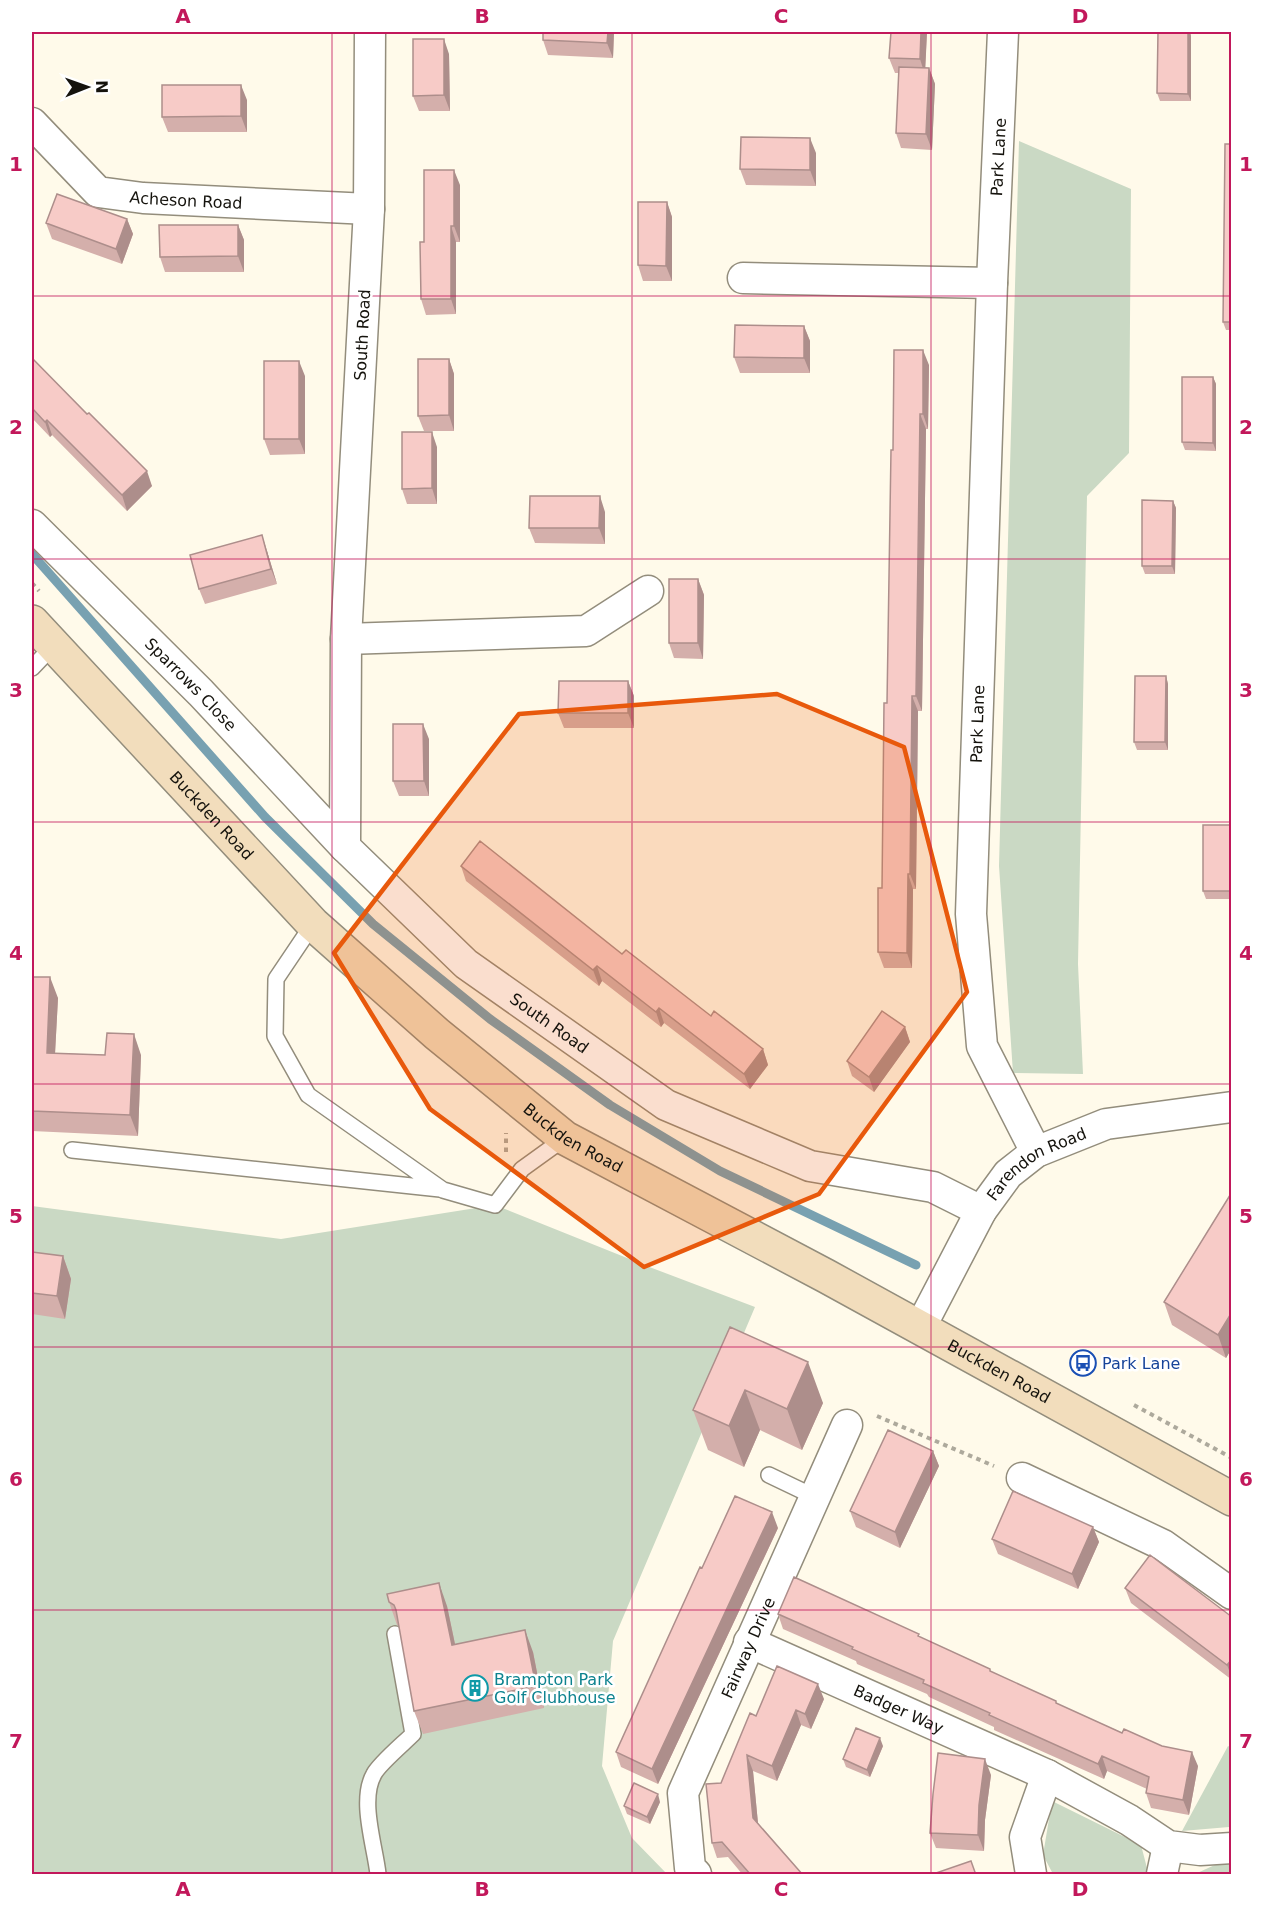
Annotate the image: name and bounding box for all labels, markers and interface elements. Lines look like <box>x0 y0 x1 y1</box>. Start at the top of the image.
text: A <box>175 4 191 28</box>
text: B <box>474 4 490 28</box>
text: C <box>774 4 788 28</box>
text: D <box>1072 4 1088 28</box>
north arrow <box>57 57 117 117</box>
text: N <box>92 80 111 94</box>
street label: Park Lane <box>987 117 1010 197</box>
text: 1 <box>9 152 23 176</box>
text: 1 <box>1239 152 1253 176</box>
street label: Acheson Road <box>128 187 243 213</box>
street label: South Road <box>351 289 374 381</box>
text: 2 <box>9 415 23 439</box>
text: 2 <box>1239 415 1253 439</box>
street label: Sparrows Close <box>141 634 240 735</box>
text: 3 <box>9 678 23 702</box>
text: 3 <box>1239 678 1253 702</box>
street label: Park Lane <box>967 685 988 764</box>
street label: Buckden Road <box>165 767 257 864</box>
text: 4 <box>9 941 23 965</box>
text: 4 <box>1239 941 1253 965</box>
street label: South Road <box>506 989 592 1057</box>
street label: Buckden Road <box>520 1099 626 1177</box>
street label: Farendon Road <box>983 1124 1089 1204</box>
text: 5 <box>9 1204 23 1228</box>
text: 5 <box>1239 1204 1253 1228</box>
street label: Buckden Road <box>944 1336 1054 1407</box>
bus stop icon: Park Lane <box>1068 1348 1098 1378</box>
place label: Park Lane <box>1102 1354 1180 1373</box>
text: 6 <box>9 1467 23 1491</box>
text: 6 <box>1239 1467 1253 1491</box>
street label: Fairway Drive <box>717 1594 779 1701</box>
place label: Brampton Park Golf Clubhouse <box>494 1670 616 1707</box>
building icon: Brampton Park Golf Clubhouse <box>460 1673 490 1703</box>
street label: Badger Way <box>851 1681 947 1738</box>
text: 7 <box>9 1729 23 1753</box>
text: 7 <box>1239 1729 1253 1753</box>
text: A <box>175 1877 191 1901</box>
text: B <box>474 1877 490 1901</box>
text: C <box>774 1877 788 1901</box>
text: D <box>1072 1877 1088 1901</box>

